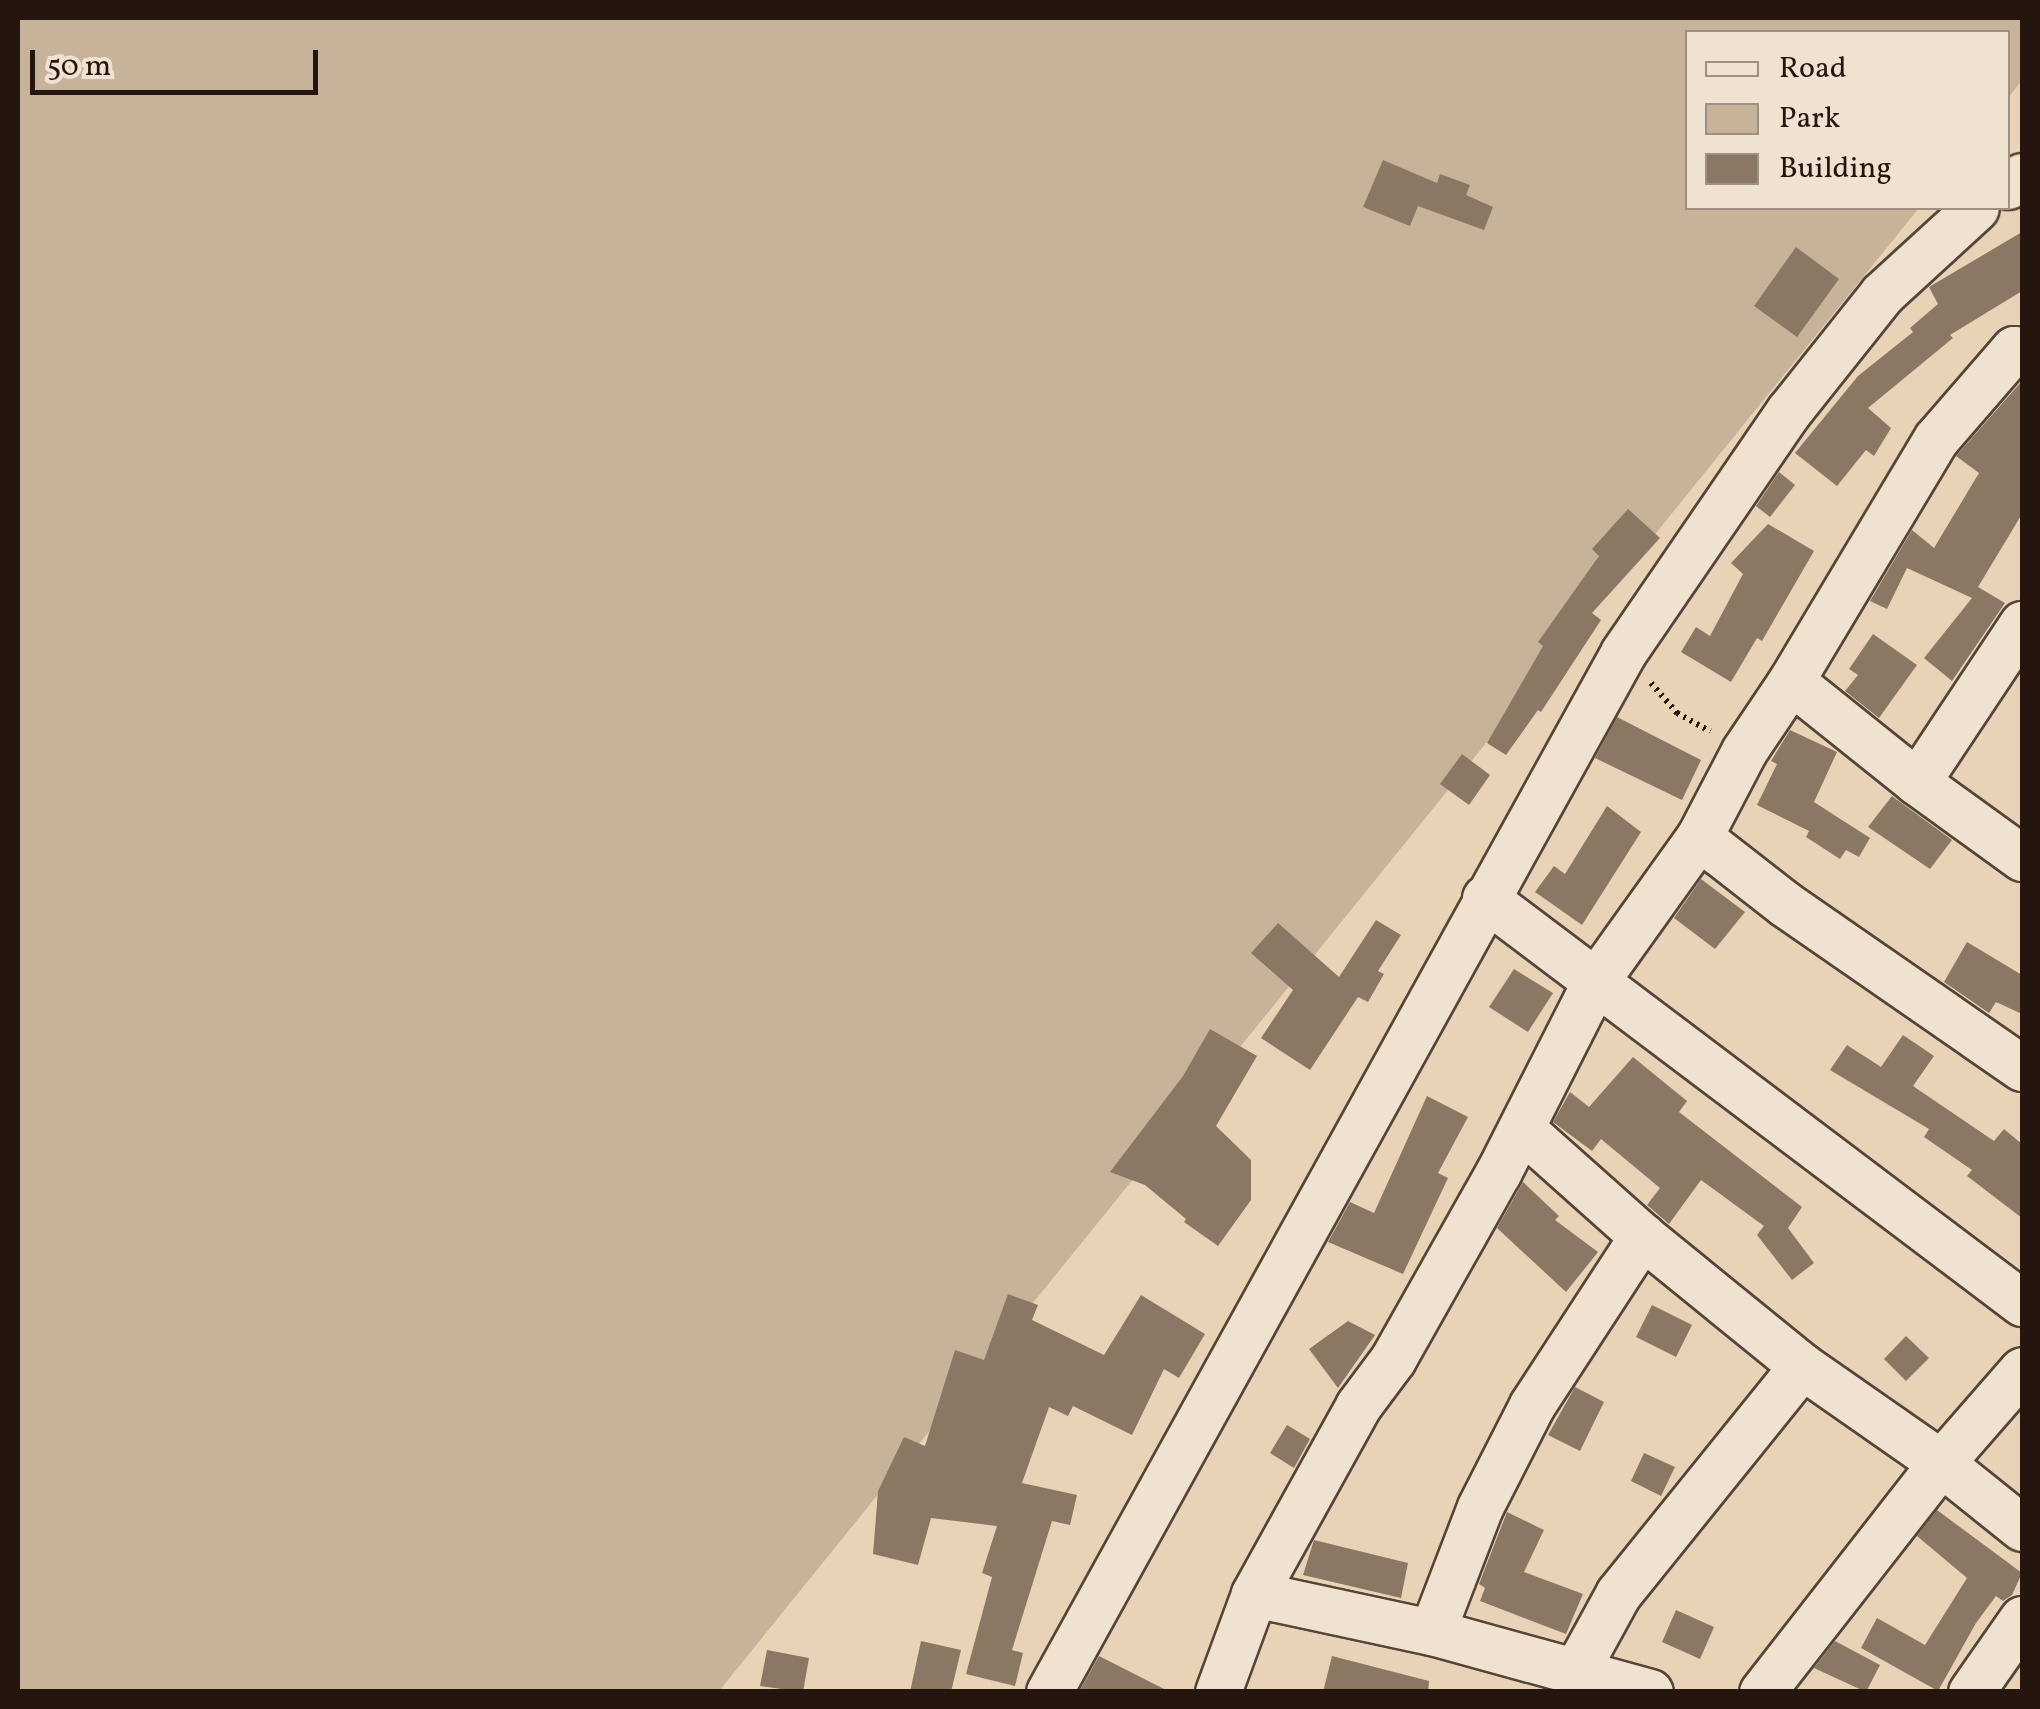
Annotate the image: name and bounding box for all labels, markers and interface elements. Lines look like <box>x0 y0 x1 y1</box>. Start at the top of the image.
scale bar <box>35 30 322 92</box>
legend <box>1685 30 2010 210</box>
text: 50 m <box>47 46 111 88</box>
text: Road <box>1779 48 1847 90</box>
text: Park <box>1779 98 1840 140</box>
text: Building <box>1779 148 1892 190</box>

